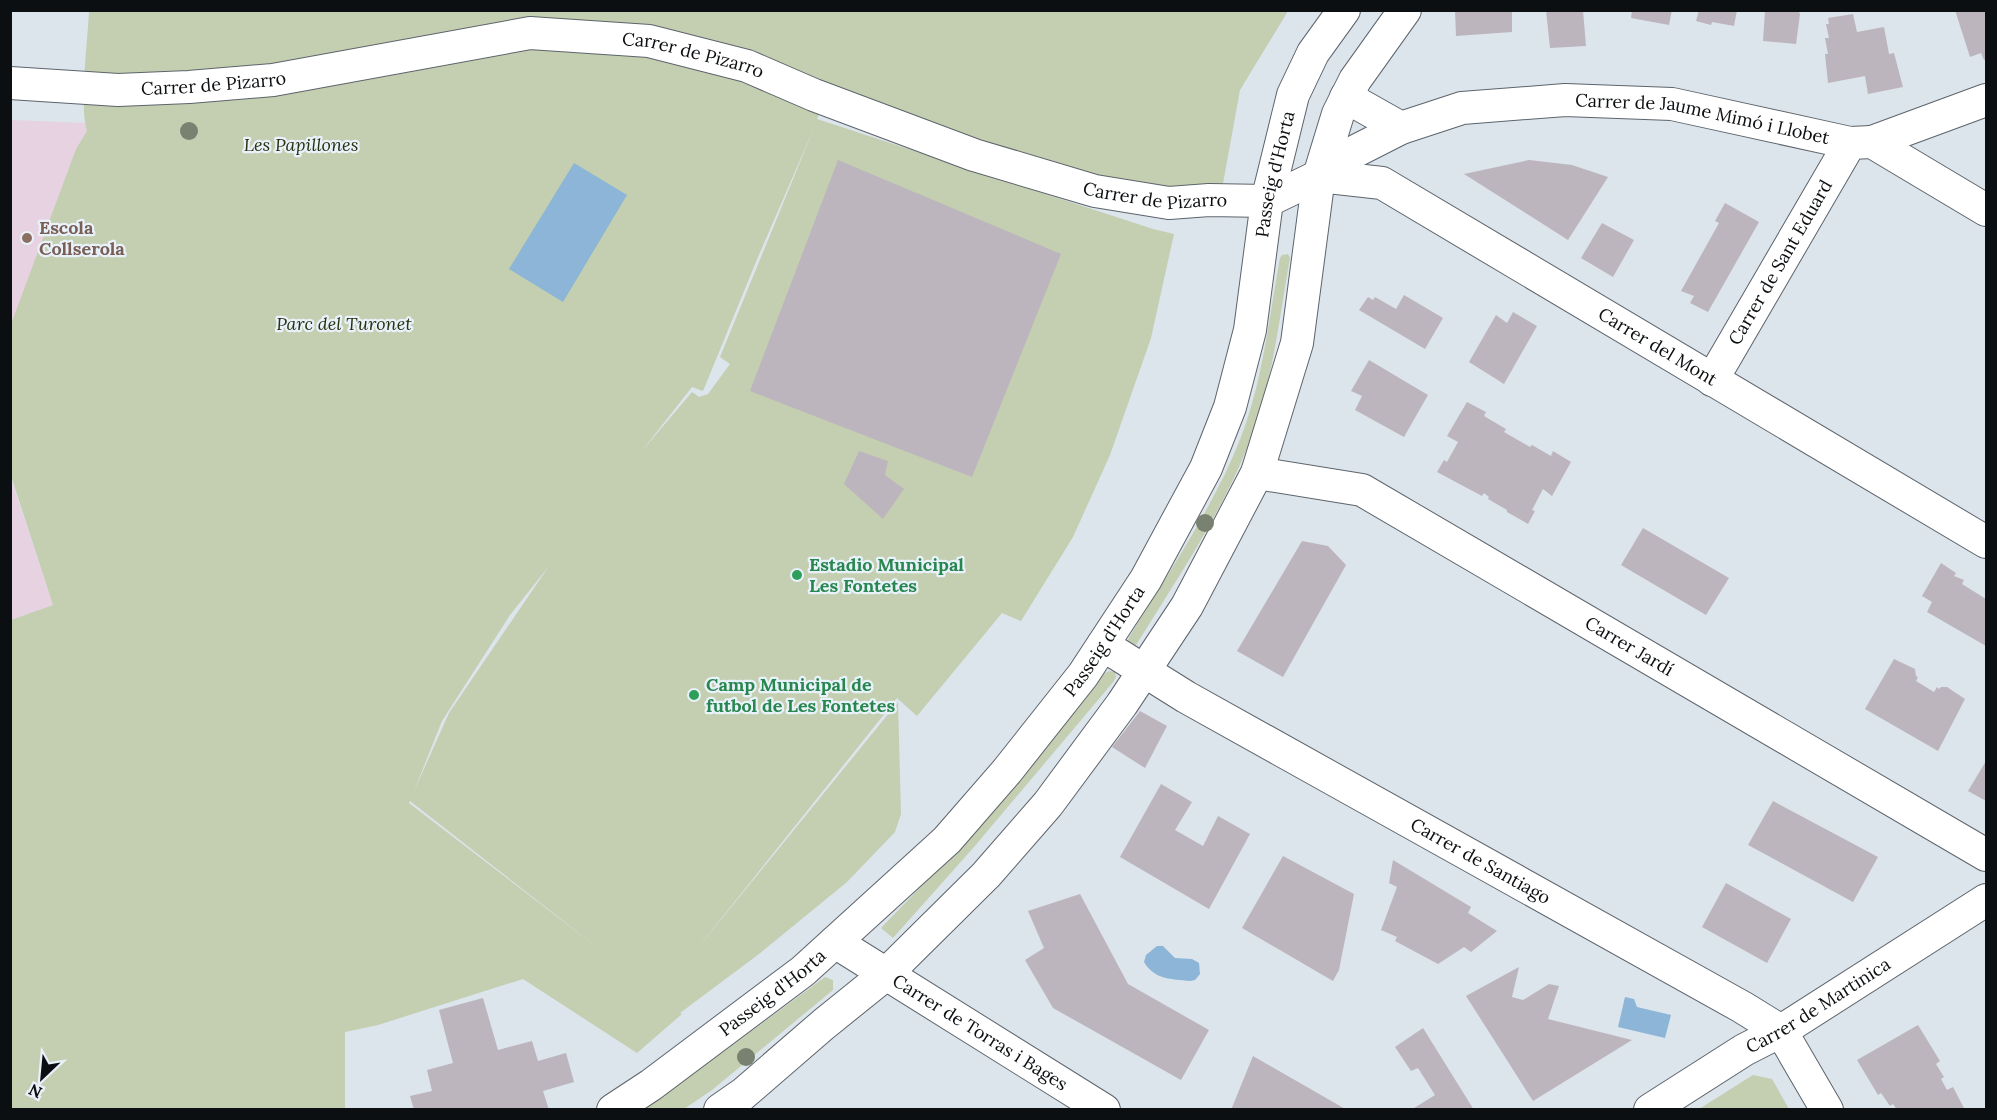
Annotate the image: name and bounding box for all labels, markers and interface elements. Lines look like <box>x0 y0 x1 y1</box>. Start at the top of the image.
street label: Carrer de Pizarro <box>622 27 768 83</box>
street label: Carrer de Pizarro <box>141 66 288 100</box>
street label: Carrer de Jaume Mimó i Llobet <box>1575 88 1832 149</box>
street label: Passeig d'Horta <box>1250 108 1300 239</box>
park label: Les Papillones <box>244 133 358 156</box>
street label: Carrer de Sant Eduard <box>1723 175 1837 349</box>
street label: Carrer de Pizarro <box>1080 176 1227 214</box>
place label: Escola Collserola <box>39 216 125 260</box>
marker: Escola Collserola <box>20 231 34 245</box>
street label: Carrer del Mont <box>1594 302 1722 391</box>
park label: Parc del Turonet <box>276 312 412 335</box>
place label: Estadio Municipal Les Fontetes <box>809 553 964 597</box>
marker: Estadio Municipal Les Fontetes <box>790 568 804 582</box>
street label: Passeig d'Horta <box>1058 581 1150 701</box>
street label: Carrer Jardí <box>1581 611 1678 681</box>
place label: Camp Municipal de futbol de Les Fontetes <box>706 673 895 717</box>
marker: Camp Municipal de futbol de Les Fontetes <box>687 688 701 702</box>
street label: Carrer de Santiago <box>1406 812 1555 909</box>
street label: Passeig d'Horta <box>714 944 830 1041</box>
street label: Carrer de Martinica <box>1742 952 1894 1058</box>
street label: Carrer de Torras i Bages <box>888 969 1072 1095</box>
north arrow <box>12 1048 72 1108</box>
text: N <box>25 1080 45 1103</box>

